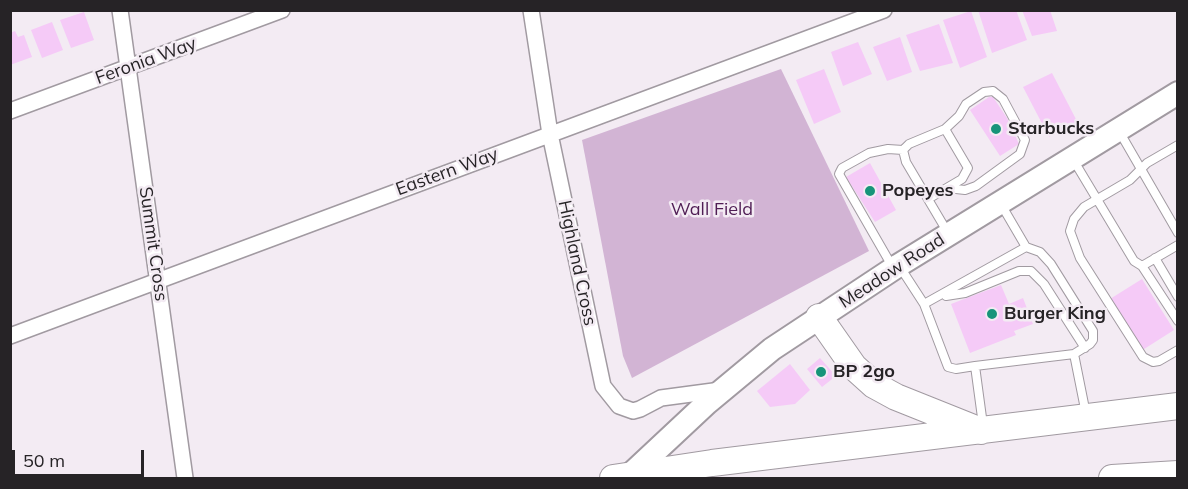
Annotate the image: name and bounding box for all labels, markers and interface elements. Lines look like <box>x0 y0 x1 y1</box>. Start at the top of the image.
street label: Feronia Way <box>93 33 199 89</box>
place label: Starbucks <box>1008 118 1094 140</box>
marker: Starbucks <box>989 122 1003 136</box>
street label: Eastern Way <box>393 144 501 200</box>
place label: Popeyes <box>882 180 954 202</box>
marker: Popeyes <box>863 184 877 198</box>
street label: Summit Cross <box>134 185 172 303</box>
street label: Highland Cross <box>553 198 601 328</box>
park label: Wall Field <box>671 199 753 221</box>
street label: Meadow Road <box>835 229 949 313</box>
place label: Burger King <box>1004 303 1106 325</box>
marker: Burger King <box>985 307 999 321</box>
place label: BP 2go <box>833 361 895 383</box>
marker: BP 2go <box>814 365 828 379</box>
scale bar <box>15 438 147 476</box>
text: 50 m <box>23 449 65 472</box>

